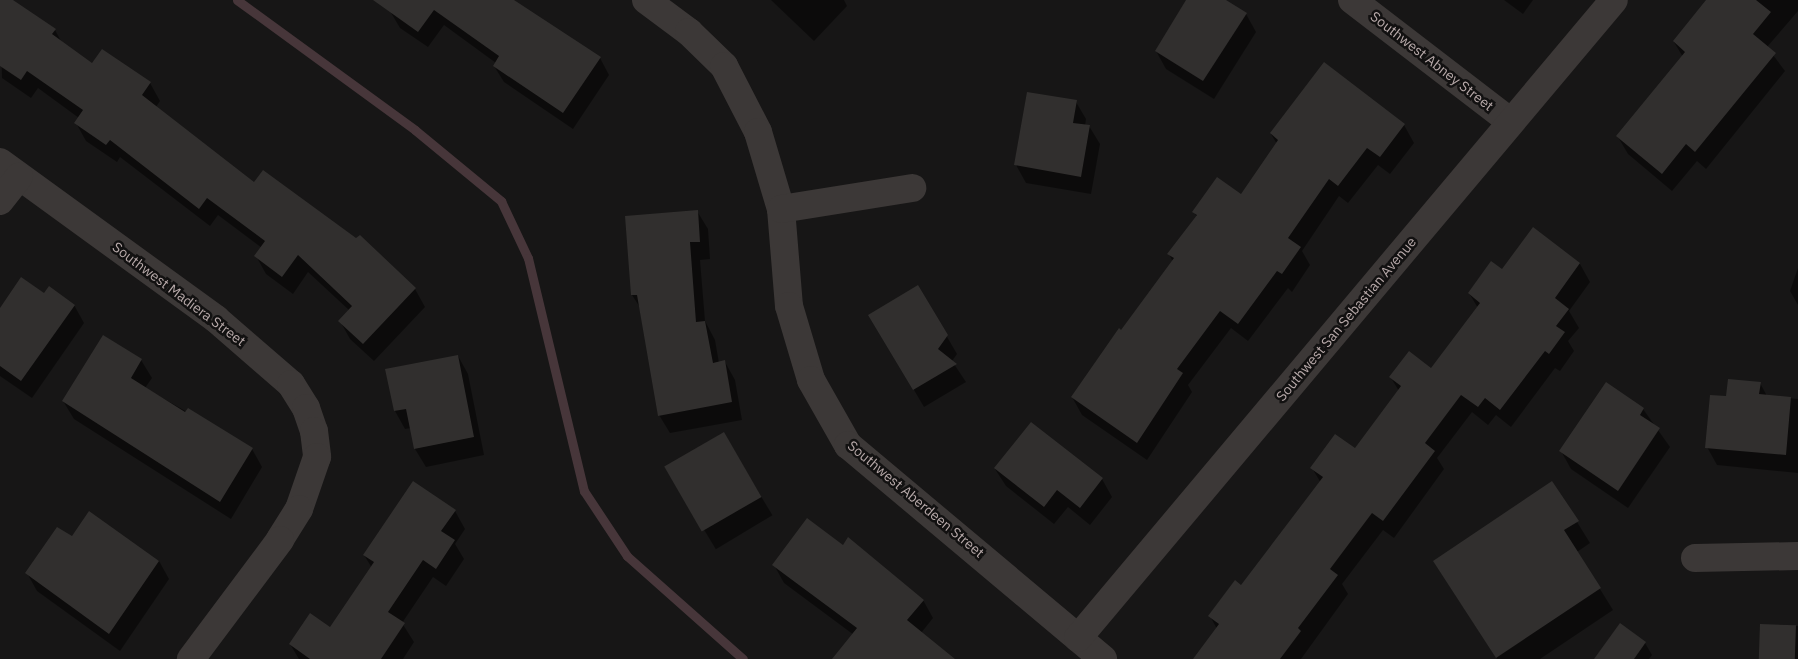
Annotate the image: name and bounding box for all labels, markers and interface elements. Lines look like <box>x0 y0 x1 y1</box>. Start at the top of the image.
street label: Southwest Abney Street <box>1367 8 1497 114</box>
street label: Southwest San Sebastian Avenue <box>1272 234 1420 404</box>
street label: Southwest Madiera Street <box>109 238 249 350</box>
street label: Southwest Aberdeen Street <box>844 437 988 561</box>

